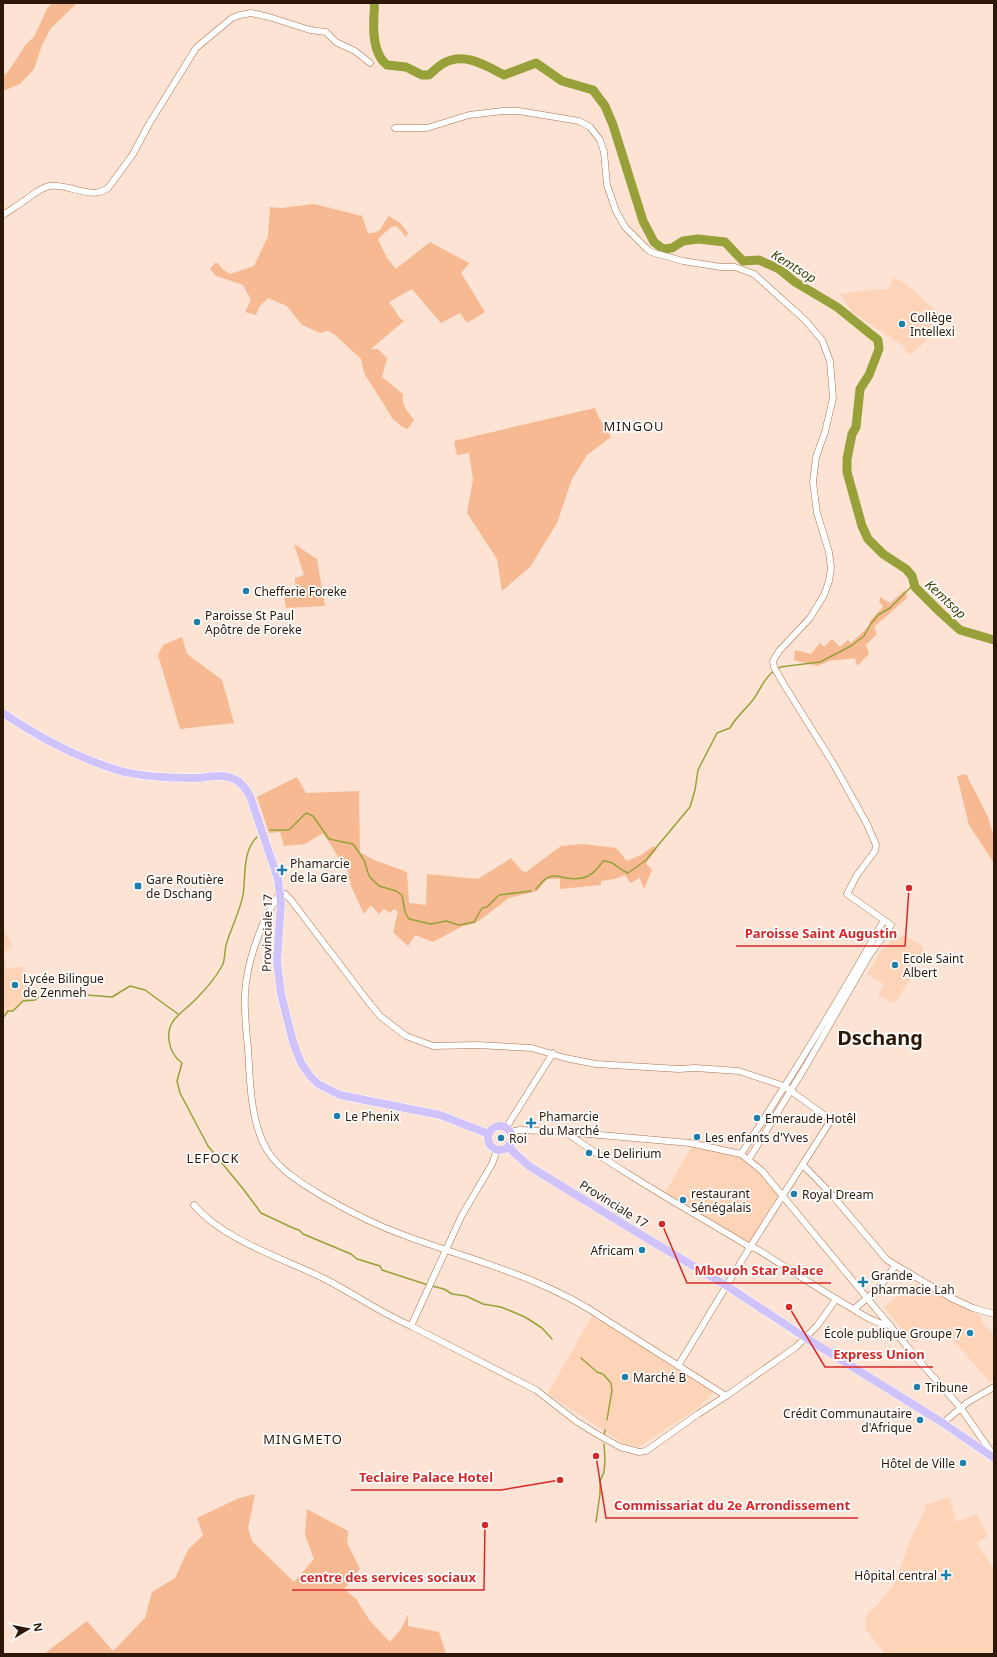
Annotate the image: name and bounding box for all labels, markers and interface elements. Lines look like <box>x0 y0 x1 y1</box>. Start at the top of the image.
water label: Kemtsop <box>768 245 820 287</box>
place label: Collège Intellexi <box>910 309 955 340</box>
marker: Collège Intellexi <box>897 319 907 329</box>
district label: MINGOU <box>603 417 665 435</box>
water label: Kemtsop <box>922 575 970 623</box>
place label: Chefferie Foreke <box>254 583 347 600</box>
marker: Chefferie Foreke <box>241 586 251 596</box>
place label: Paroisse St Paul Apôtre de Foreke <box>205 607 302 638</box>
marker: Paroisse St Paul Apôtre de Foreke <box>192 617 202 627</box>
place label: Phamarcie de la Gare <box>290 855 350 886</box>
marker: Phamarcie de la Gare <box>277 865 287 875</box>
place label: Gare Routière de Dschang <box>146 871 224 902</box>
marker: Gare Routière de Dschang <box>133 881 143 891</box>
street label: Provinciale 17 <box>258 894 276 972</box>
callout: Paroisse Saint Augustin <box>736 921 905 946</box>
text: Paroisse Saint Augustin <box>745 924 897 942</box>
place label: Ecole Saint Albert <box>903 950 965 981</box>
marker: Ecole Saint Albert <box>890 960 900 970</box>
place label: Lycée Bilingue de Zenmeh <box>23 970 104 1001</box>
marker: Lycée Bilingue de Zenmeh <box>10 980 20 990</box>
district label: Dschang <box>837 1024 923 1051</box>
place label: Le Phenix <box>345 1108 400 1125</box>
place label: Phamarcie du Marché <box>539 1108 599 1139</box>
place label: Emeraude Hotêl <box>765 1110 856 1127</box>
marker: Le Phenix <box>332 1111 342 1121</box>
marker: Emeraude Hotêl <box>752 1113 762 1123</box>
marker: Phamarcie du Marché <box>526 1118 536 1128</box>
place label: Les enfants d'Yves <box>705 1129 808 1146</box>
place label: Roi <box>509 1130 527 1147</box>
marker: Les enfants d'Yves <box>692 1132 702 1142</box>
marker: Roi <box>496 1133 506 1143</box>
place label: Le Delirium <box>597 1145 662 1162</box>
marker: Le Delirium <box>584 1148 594 1158</box>
district label: LEFOCK <box>186 1149 240 1167</box>
street label: Provinciale 17 <box>576 1176 652 1232</box>
place label: restaurant Sénégalais <box>691 1185 752 1216</box>
place label: Royal Dream <box>802 1186 874 1203</box>
marker: Royal Dream <box>789 1189 799 1199</box>
marker: restaurant Sénégalais <box>678 1195 688 1205</box>
place label: Africam <box>590 1242 634 1259</box>
marker: Africam <box>637 1245 647 1255</box>
callout: Mbouoh Star Palace <box>687 1258 831 1283</box>
text: Mbouoh Star Palace <box>695 1261 824 1279</box>
place label: Grande pharmacie Lah <box>871 1267 955 1298</box>
marker: Grande pharmacie Lah <box>858 1277 868 1287</box>
place label: École publique Groupe 7 <box>824 1325 962 1342</box>
marker: École publique Groupe 7 <box>965 1328 975 1338</box>
callout: Express Union <box>825 1342 933 1367</box>
text: Express Union <box>833 1345 925 1363</box>
place label: Marché B <box>633 1369 686 1386</box>
marker: Marché B <box>620 1372 630 1382</box>
place label: Tribune <box>925 1379 968 1396</box>
marker: Tribune <box>912 1382 922 1392</box>
place label: Crédit Communautaire d'Afrique <box>783 1405 912 1436</box>
marker: Crédit Communautaire d'Afrique <box>915 1415 925 1425</box>
district label: MINGMETO <box>263 1430 343 1448</box>
place label: Hôtel de Ville <box>881 1455 955 1472</box>
marker: Hôtel de Ville <box>958 1458 968 1468</box>
callout: Teclaire Palace Hotel <box>351 1465 501 1490</box>
text: Teclaire Palace Hotel <box>359 1468 493 1486</box>
callout: Commissariat du 2e Arrondissement <box>606 1493 858 1518</box>
text: Commissariat du 2e Arrondissement <box>614 1496 850 1514</box>
callout: centre des services sociaux <box>292 1565 484 1590</box>
place label: Hôpital central <box>854 1567 937 1584</box>
text: centre des services sociaux <box>300 1568 476 1586</box>
marker: Hôpital central <box>940 1569 952 1581</box>
north arrow <box>8 1609 48 1649</box>
text: N <box>30 1621 47 1633</box>

